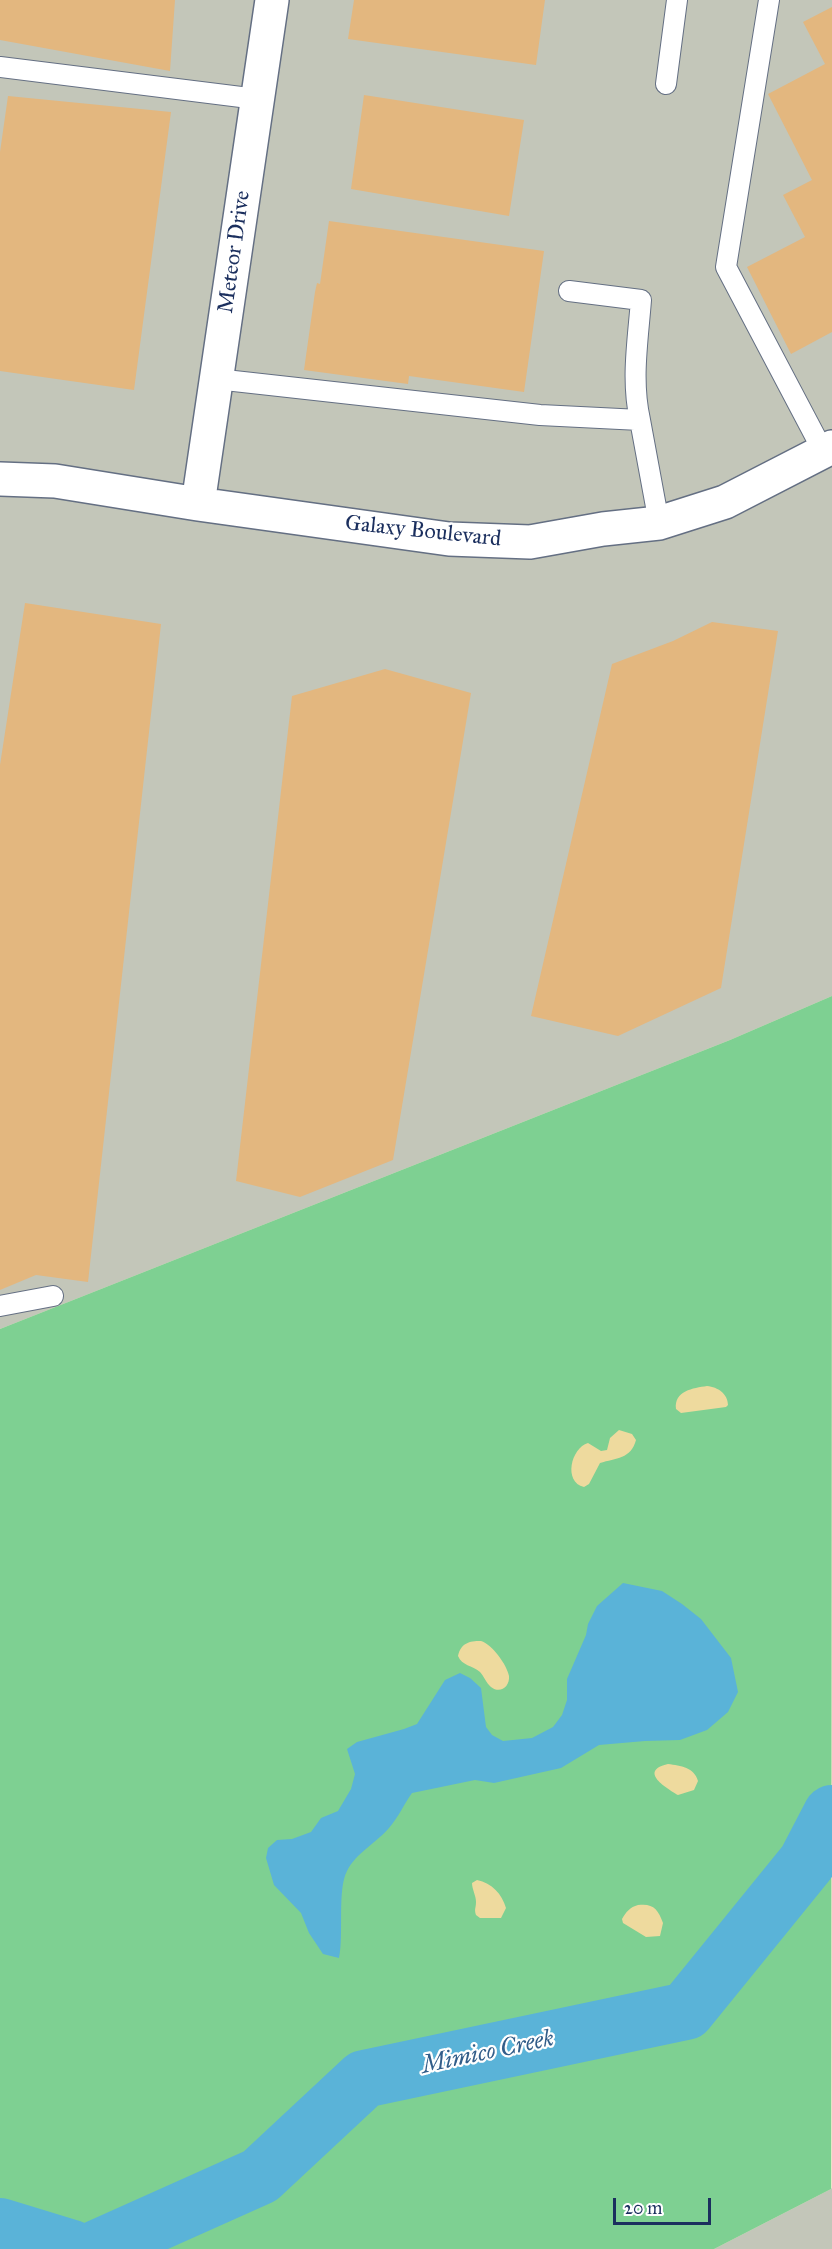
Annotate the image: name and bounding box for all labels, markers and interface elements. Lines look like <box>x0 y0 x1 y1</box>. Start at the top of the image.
street label: Meteor Drive <box>213 189 257 315</box>
street label: Galaxy Boulevard <box>344 511 502 553</box>
water label: Mimico Creek <box>419 2025 557 2081</box>
scale bar <box>616 2186 714 2224</box>
text: 20 m <box>624 2197 662 2219</box>

